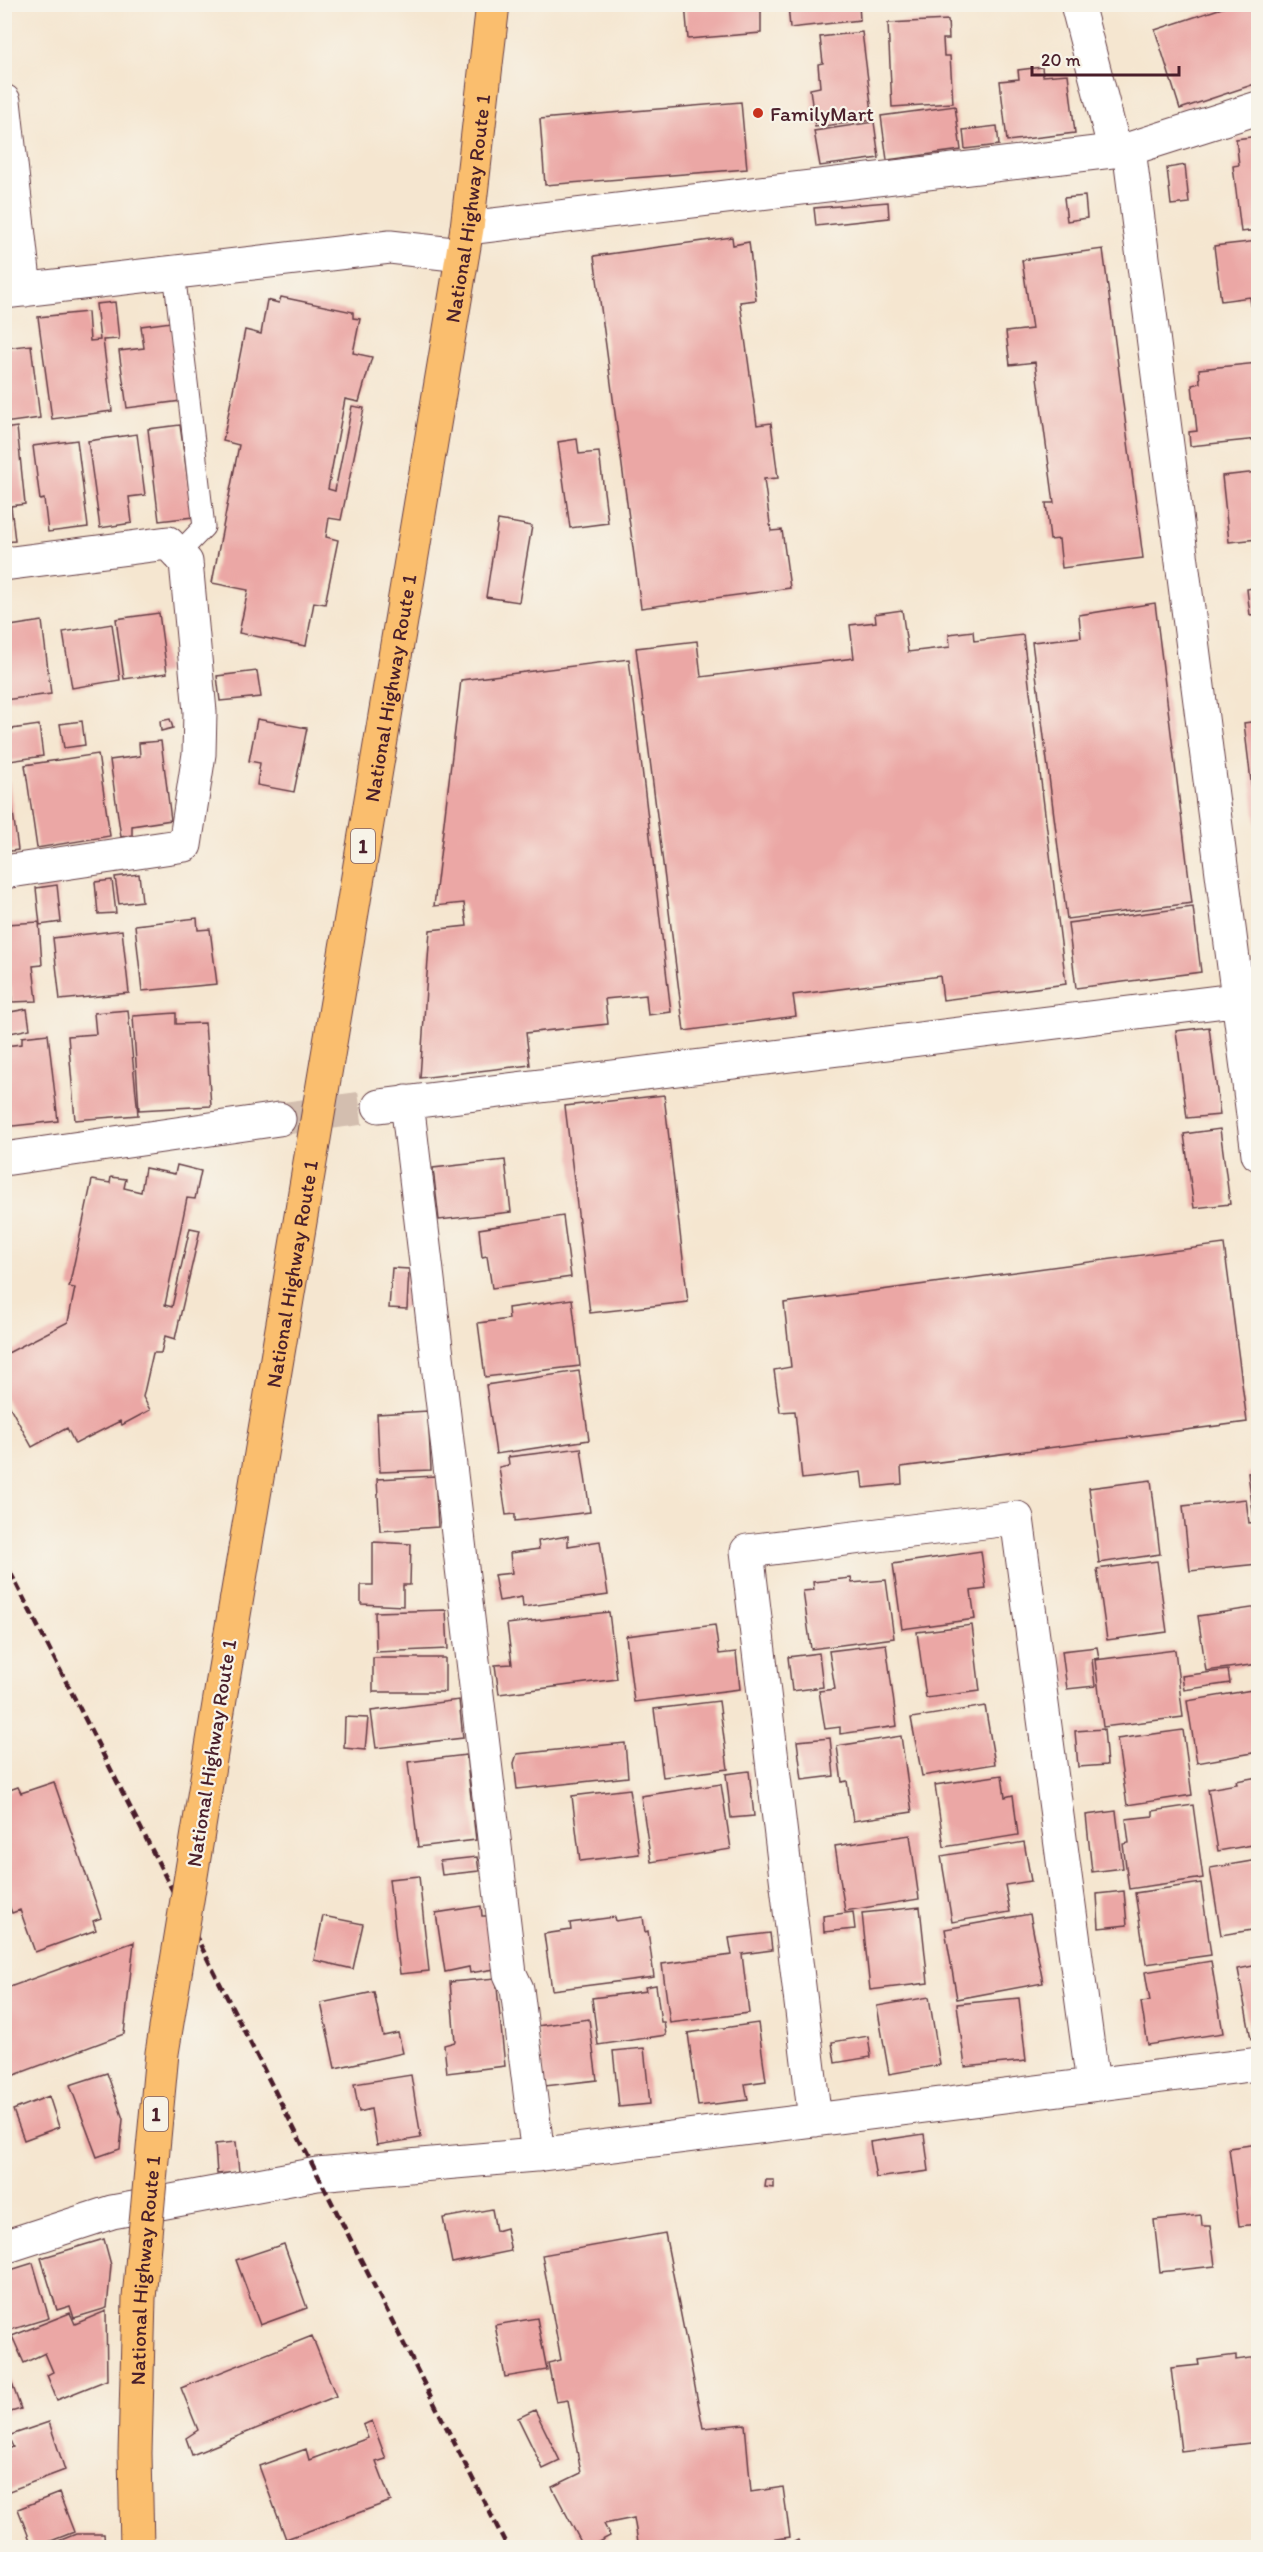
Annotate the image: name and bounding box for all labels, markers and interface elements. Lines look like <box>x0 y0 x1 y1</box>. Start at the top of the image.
scale bar <box>1032 39 1179 77</box>
text: 20 m <box>1041 49 1081 71</box>
street label: National Highway Route 1 <box>439 92 495 324</box>
place label: FamilyMart <box>770 101 874 126</box>
marker: FamilyMart <box>751 106 765 120</box>
street label: National Highway Route 1 <box>358 572 421 804</box>
road number: 1 <box>351 829 375 863</box>
street label: National Highway Route 1 <box>260 1158 323 1389</box>
street label: National Highway Route 1 <box>181 1637 241 1869</box>
road number: 1 <box>144 2097 168 2131</box>
street label: National Highway Route 1 <box>124 2154 165 2386</box>

